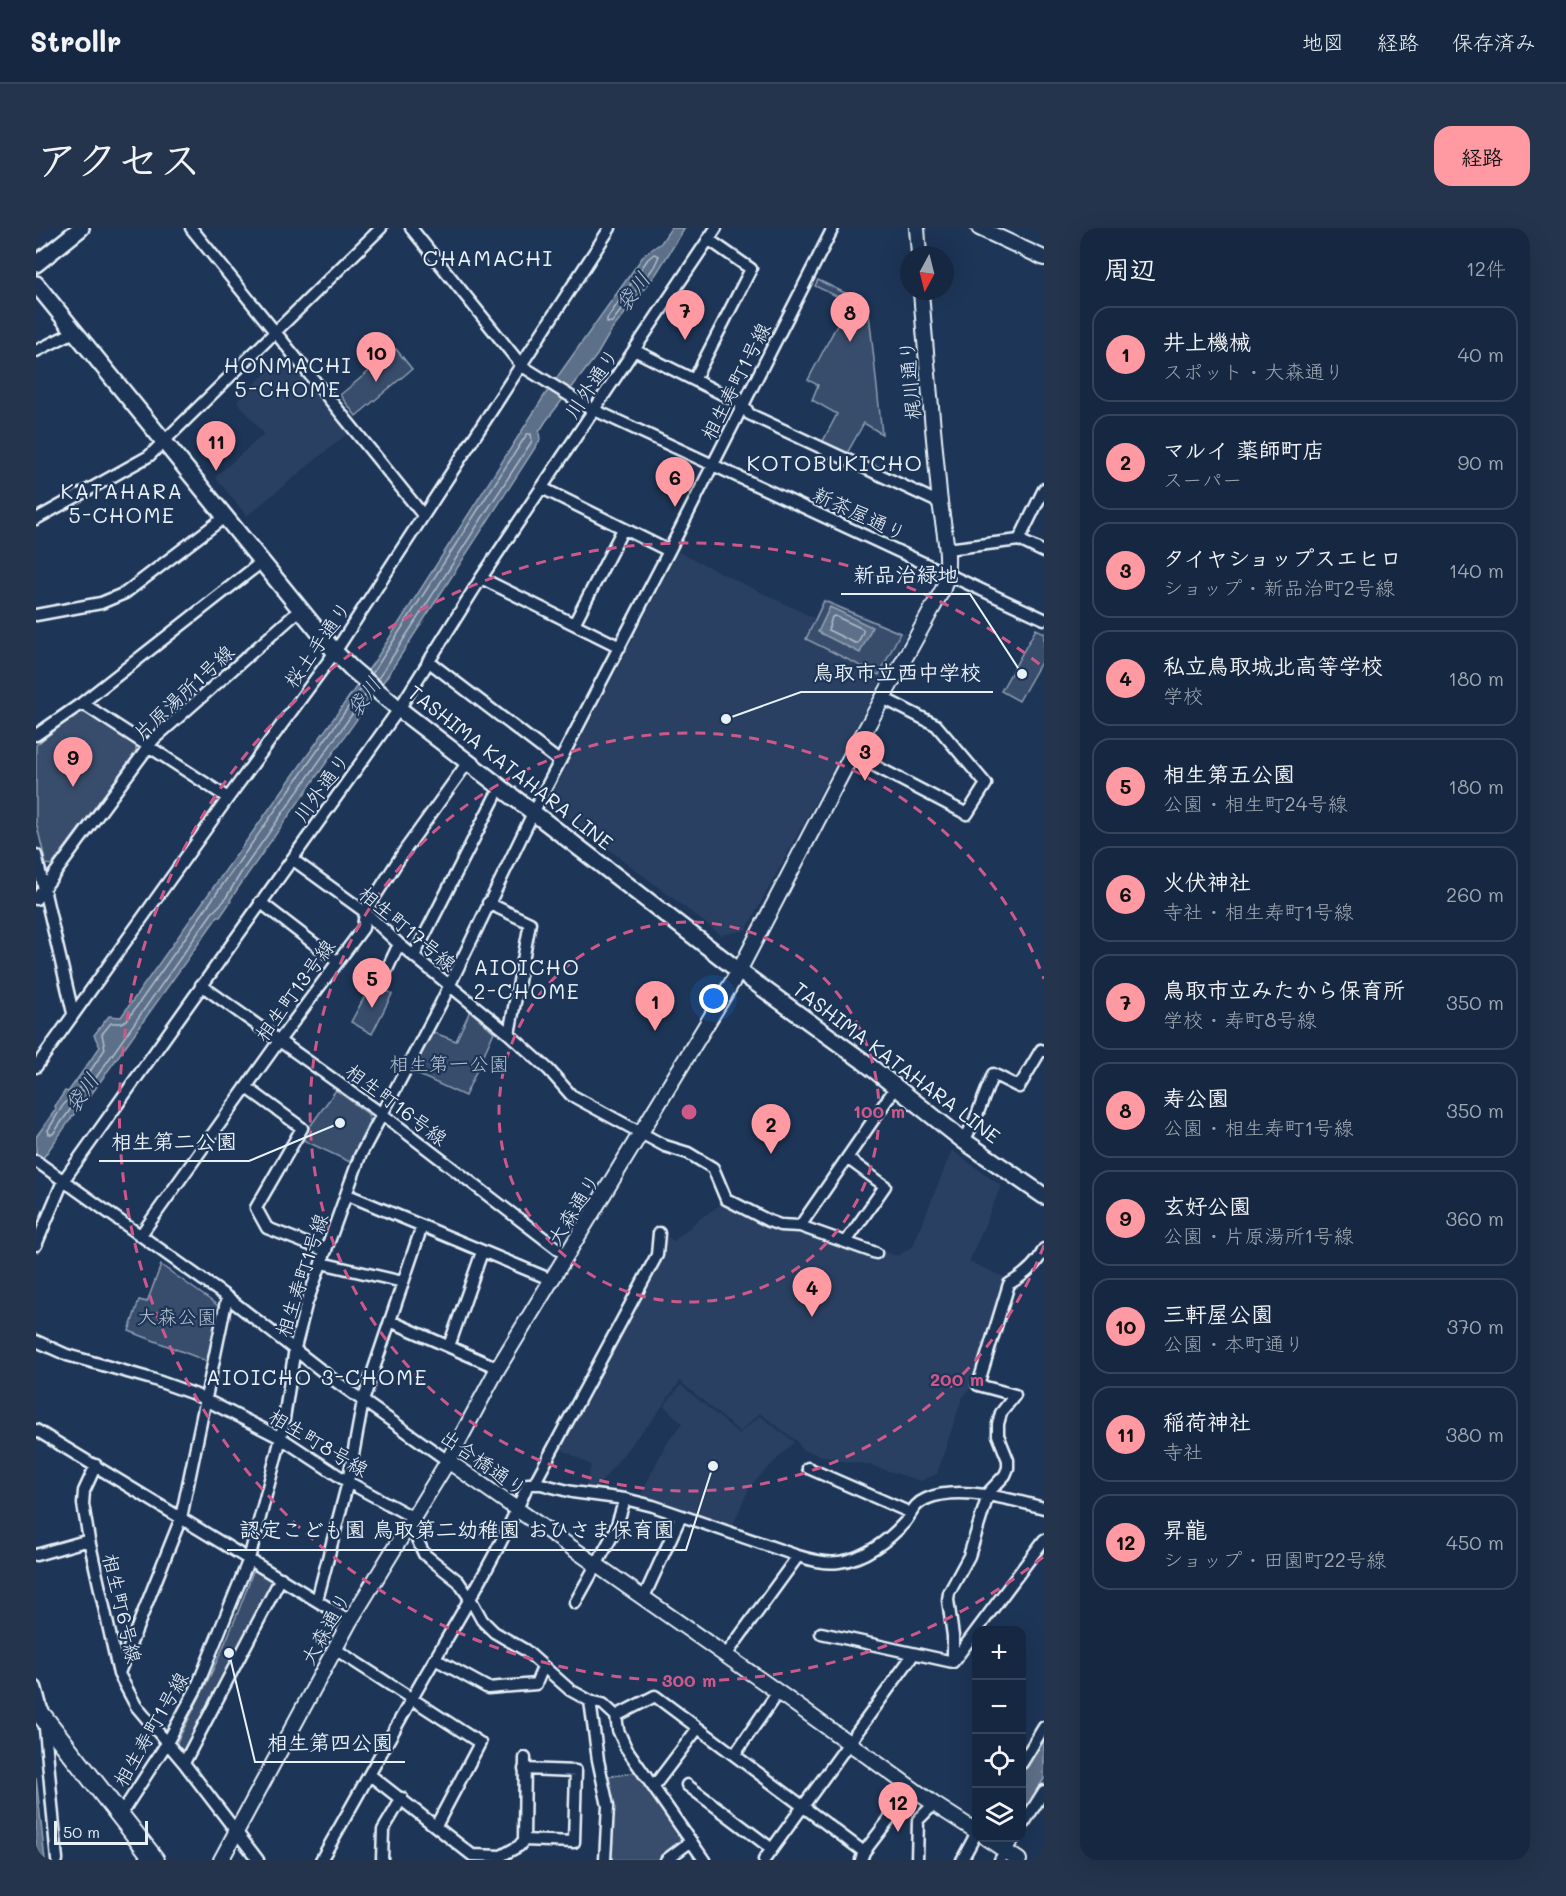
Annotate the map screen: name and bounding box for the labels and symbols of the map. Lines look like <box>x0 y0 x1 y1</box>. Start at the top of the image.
district label: CHAMACHI <box>422 243 554 272</box>
north arrow <box>900 246 954 300</box>
water label: 袋川 <box>609 266 655 316</box>
pin: 7 <box>666 291 704 340</box>
pin: 8 <box>830 292 870 342</box>
street label: 相生寿町1号線 <box>694 318 776 444</box>
pin: 10 <box>356 332 396 382</box>
street label: 梶川通り <box>893 339 925 421</box>
street label: 川外通り <box>558 343 624 423</box>
district label: HONMACHI 5-CHOME <box>224 351 352 402</box>
pin: 11 <box>196 422 236 471</box>
district label: KOTOBUKICHO <box>746 448 924 477</box>
pin: 6 <box>656 458 694 507</box>
district label: KATAHARA 5-CHOME <box>60 477 184 528</box>
street label: 新茶屋通り <box>809 480 911 546</box>
callout: 新品治緑地 <box>841 555 970 594</box>
text: 新品治緑地 <box>854 560 959 587</box>
street label: 桜土手通り <box>278 596 356 692</box>
street label: 片原湯所1号線 <box>127 639 239 745</box>
callout: 鳥取市立西中学校 <box>801 653 993 692</box>
text: 鳥取市立西中学校 <box>813 658 981 685</box>
water label: 袋川 <box>340 671 386 721</box>
street label: TASHIMA KATAHARA LINE <box>403 679 619 855</box>
pin: 3 <box>846 732 884 781</box>
pin: 9 <box>54 738 93 787</box>
street label: 川外通り <box>287 747 355 827</box>
street label: 相生町17号線 <box>354 879 462 977</box>
street label: 相生町13号線 <box>248 934 340 1046</box>
district label: AIOICHO 2-CHOME <box>474 953 580 1004</box>
pin: 5 <box>352 958 392 1008</box>
street label: TASHIMA KATAHARA LINE <box>788 975 1006 1149</box>
pin: 1 <box>636 982 674 1031</box>
your location <box>699 984 728 1013</box>
park label: 相生第一公園 <box>389 1050 509 1076</box>
street label: 相生町16号線 <box>341 1057 453 1151</box>
water label: 袋川 <box>58 1067 104 1117</box>
text: 100 m <box>853 1099 905 1123</box>
centre of rings <box>679 1102 699 1122</box>
pin: 2 <box>752 1104 790 1154</box>
callout: 相生第二公園 <box>99 1122 249 1161</box>
text: 相生第二公園 <box>111 1127 237 1154</box>
street label: 大森通り <box>541 1168 605 1250</box>
street label: 相生寿町1号線 <box>269 1210 333 1340</box>
pin: 4 <box>792 1268 832 1317</box>
park label: 大森公園 <box>137 1303 217 1329</box>
district label: AIOICHO 3-CHOME <box>206 1363 428 1390</box>
text: 200 m <box>930 1367 984 1391</box>
street label: 相生町8号線 <box>264 1402 374 1482</box>
street label: 出合橋通り <box>436 1423 532 1501</box>
callout: 認定こども園 鳥取第二幼稚園 おひさま保育園 <box>227 1511 686 1550</box>
text: 認定こども園 鳥取第二幼稚園 おひさま保育園 <box>239 1515 675 1542</box>
street label: 相生町6号線 <box>98 1550 148 1666</box>
street label: 大森通り <box>294 1587 356 1669</box>
street label: 相生寿町1号線 <box>107 1667 193 1791</box>
text: 300 m <box>662 1668 716 1692</box>
callout: 相生第四公園 <box>255 1723 405 1762</box>
text: 相生第四公園 <box>267 1728 393 1755</box>
pin: 12 <box>878 1782 918 1832</box>
scale bar <box>54 1818 148 1846</box>

